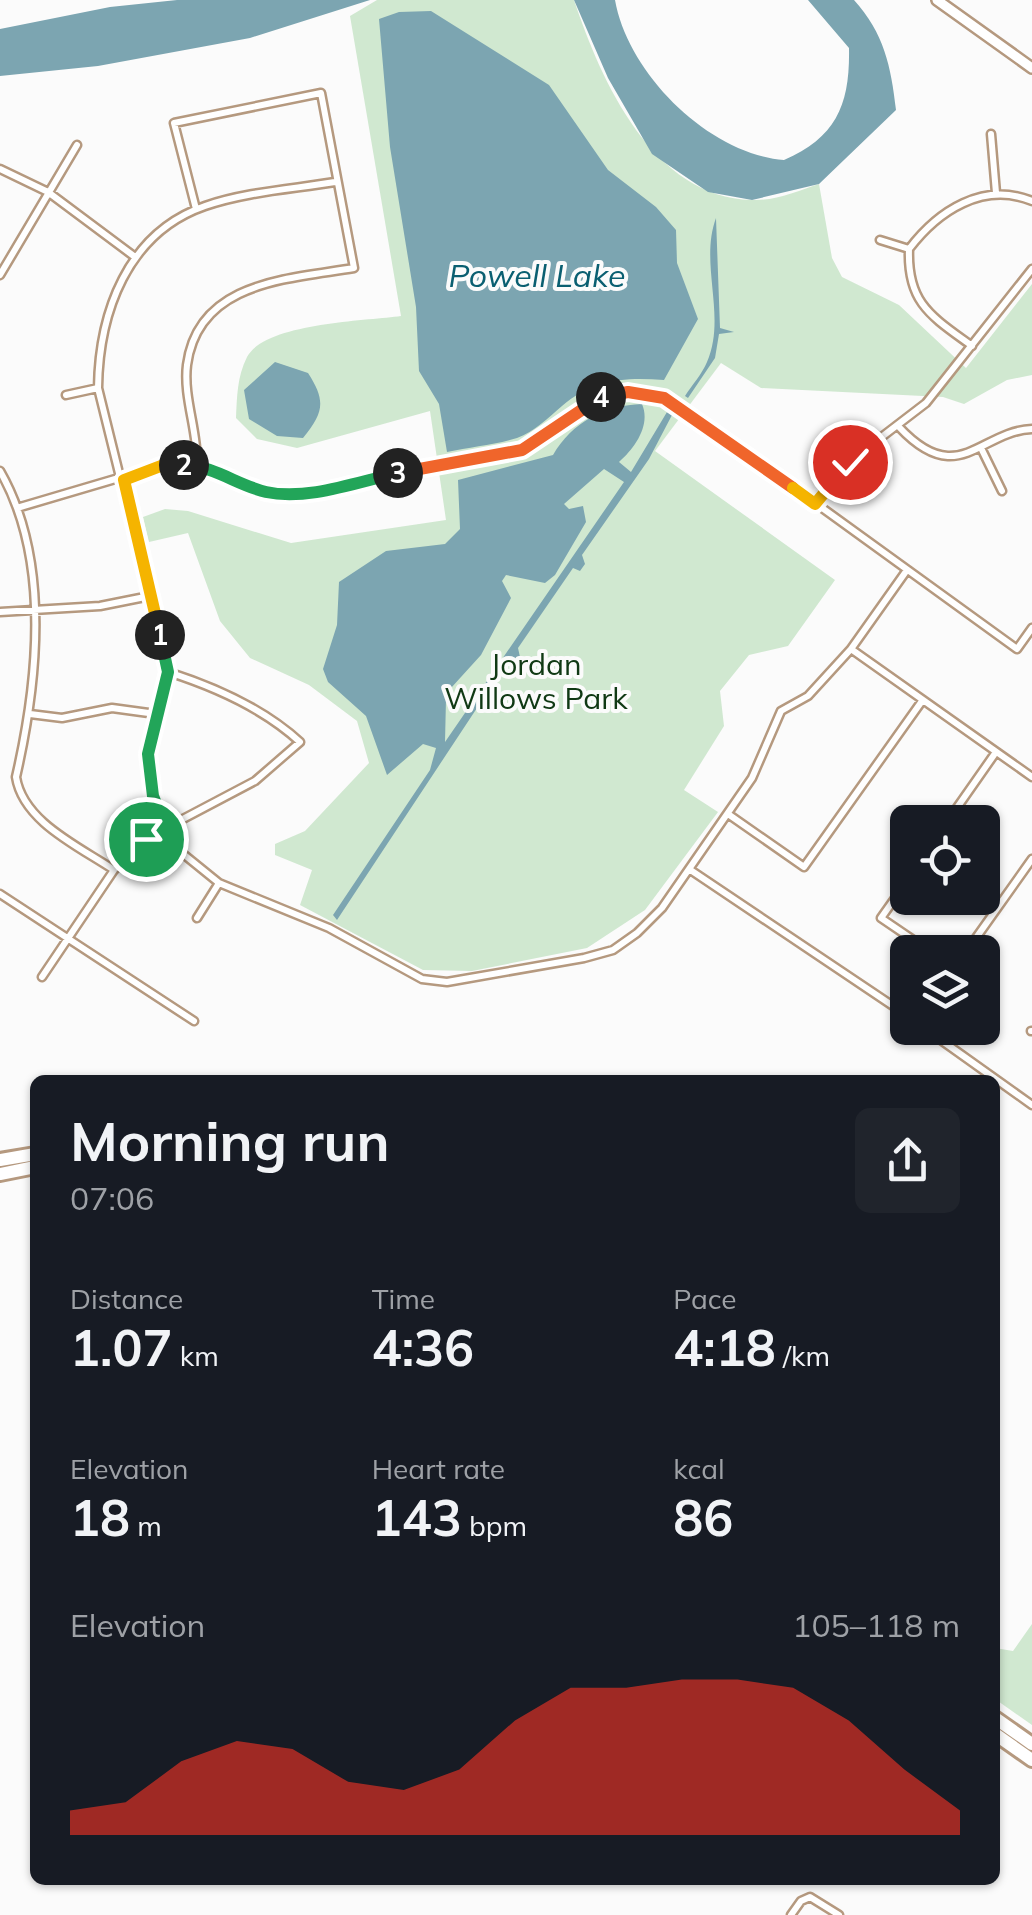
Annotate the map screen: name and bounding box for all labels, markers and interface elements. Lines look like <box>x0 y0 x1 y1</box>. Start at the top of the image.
water label: Powell Lake <box>449 255 625 295</box>
pin: 4 <box>576 372 626 422</box>
text: 4 <box>593 379 609 414</box>
pin <box>808 420 893 505</box>
icon: check <box>823 435 878 490</box>
pin: 2 <box>159 440 209 490</box>
text: 2 <box>176 447 192 482</box>
pin: 3 <box>373 448 423 498</box>
text: 3 <box>390 455 406 490</box>
pin: 1 <box>135 610 185 660</box>
text: 1 <box>152 617 168 652</box>
park label: Jordan Willows Park <box>444 645 628 717</box>
pin <box>104 797 189 882</box>
map controls <box>890 805 1000 1045</box>
button: locate <box>890 805 1000 915</box>
icon: arrive <box>119 812 174 867</box>
button: layers <box>890 935 1000 1045</box>
text: Morning run <box>70 1106 390 1175</box>
button: share <box>855 1108 960 1213</box>
text: 07:06 <box>70 1178 154 1218</box>
text: Distance <box>70 1281 183 1316</box>
text: Time <box>372 1281 435 1316</box>
text: Pace <box>673 1281 737 1316</box>
text: 1.07 <box>70 1316 172 1379</box>
text: 4:36 <box>372 1316 474 1379</box>
text: 4:18 <box>673 1316 776 1379</box>
text: km <box>172 1338 219 1373</box>
text: /km <box>776 1338 830 1373</box>
text: Elevation <box>70 1451 188 1486</box>
text: Heart rate <box>372 1451 505 1486</box>
text: kcal <box>673 1451 725 1486</box>
text: 18 <box>70 1486 130 1549</box>
text: 143 <box>372 1486 462 1549</box>
text: 86 <box>673 1486 733 1549</box>
text: m <box>130 1508 162 1543</box>
text: bpm <box>462 1508 527 1543</box>
text: Elevation <box>70 1605 205 1645</box>
text: 105–118 m <box>792 1605 960 1645</box>

